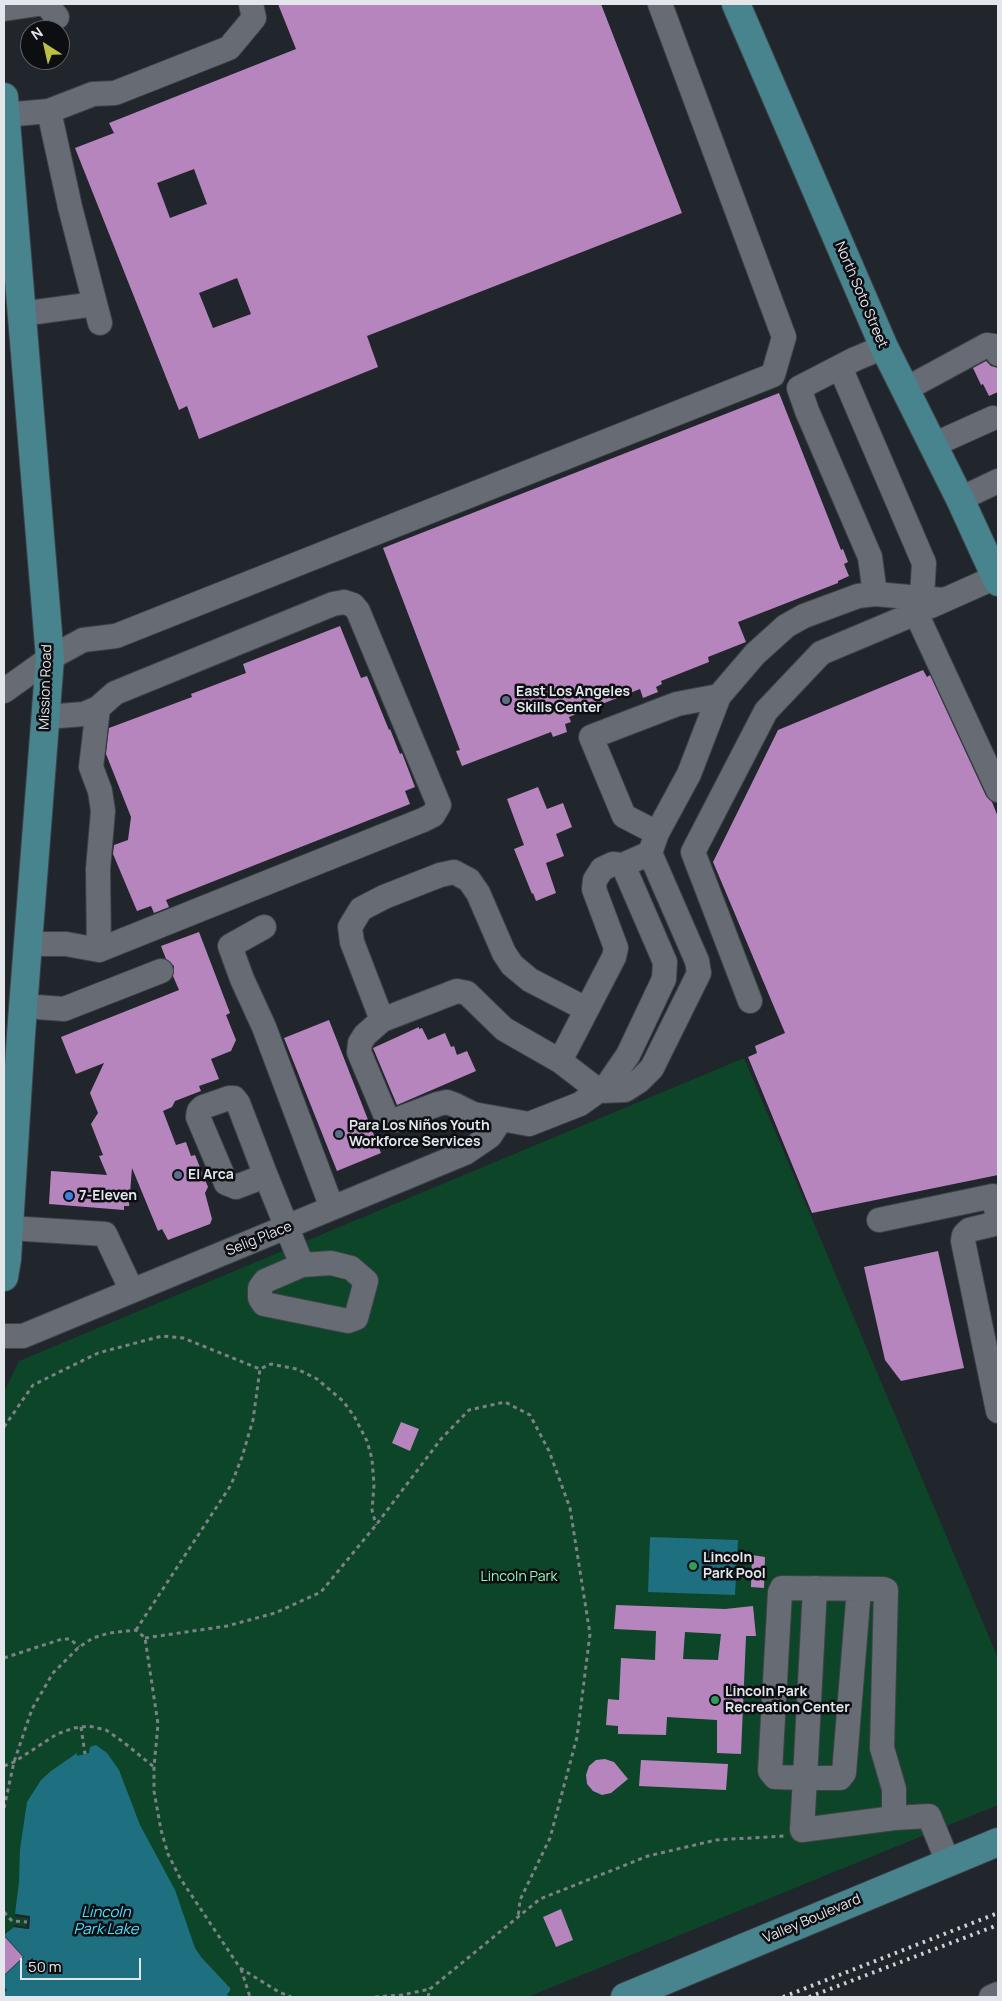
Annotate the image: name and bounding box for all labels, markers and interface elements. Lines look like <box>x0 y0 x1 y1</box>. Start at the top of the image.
north arrow <box>20 20 70 70</box>
text: N <box>27 22 46 44</box>
street label: North Soto Street <box>831 239 891 351</box>
street label: Mission Road <box>36 644 56 730</box>
place label: East Los Angeles Skills Center <box>516 684 630 716</box>
marker: East Los Angeles Skills Center <box>500 694 512 706</box>
place label: Para Los Niños Youth Workforce Services <box>349 1118 490 1150</box>
marker: Para Los Niños Youth Workforce Services <box>333 1128 345 1140</box>
place label: El Arca <box>188 1167 234 1183</box>
marker: El Arca <box>172 1169 184 1181</box>
place label: 7-Eleven <box>79 1188 137 1204</box>
marker: 7-Eleven <box>63 1190 75 1202</box>
street label: Selig Place <box>224 1218 294 1260</box>
place label: Lincoln Park Pool <box>703 1550 766 1582</box>
marker: Lincoln Park Pool <box>687 1560 699 1572</box>
park label: Lincoln Park <box>481 1569 557 1585</box>
place label: Lincoln Park Recreation Center <box>725 1684 850 1716</box>
marker: Lincoln Park Recreation Center <box>709 1694 721 1706</box>
street label: Valley Boulevard <box>761 1891 863 1947</box>
water label: Lincoln Park Lake <box>74 1904 138 1939</box>
scale bar <box>22 1948 144 1980</box>
text: 50 m <box>28 1956 62 1977</box>

